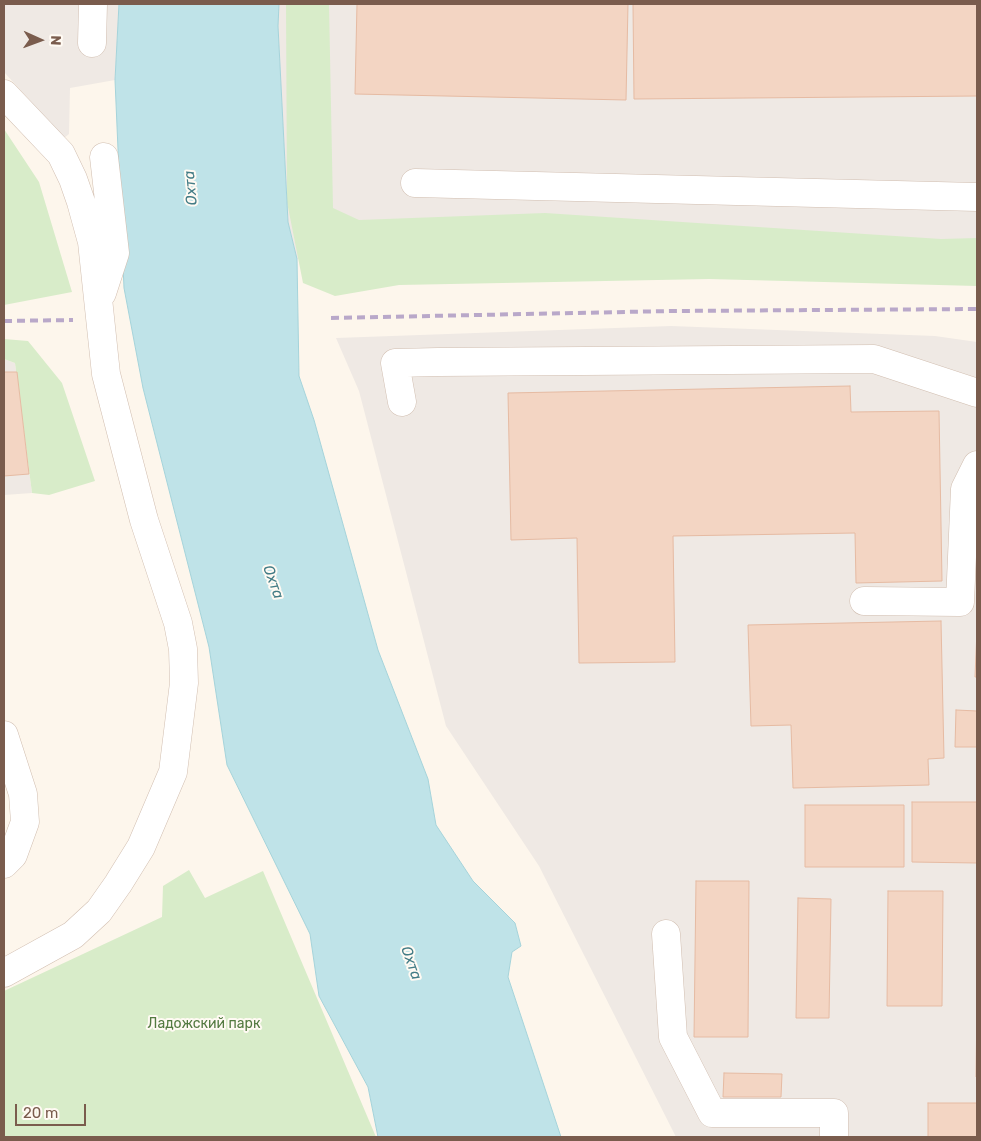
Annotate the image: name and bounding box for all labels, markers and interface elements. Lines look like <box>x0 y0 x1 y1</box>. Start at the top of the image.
north arrow <box>15 15 65 65</box>
text: N <box>47 35 64 46</box>
water label: Охта <box>181 170 201 206</box>
water label: Охта <box>259 563 287 601</box>
water label: Охта <box>397 944 425 982</box>
park label: Ладожский парк <box>148 1016 260 1032</box>
scale bar <box>18 1094 89 1126</box>
text: 20 m <box>23 1104 58 1122</box>

